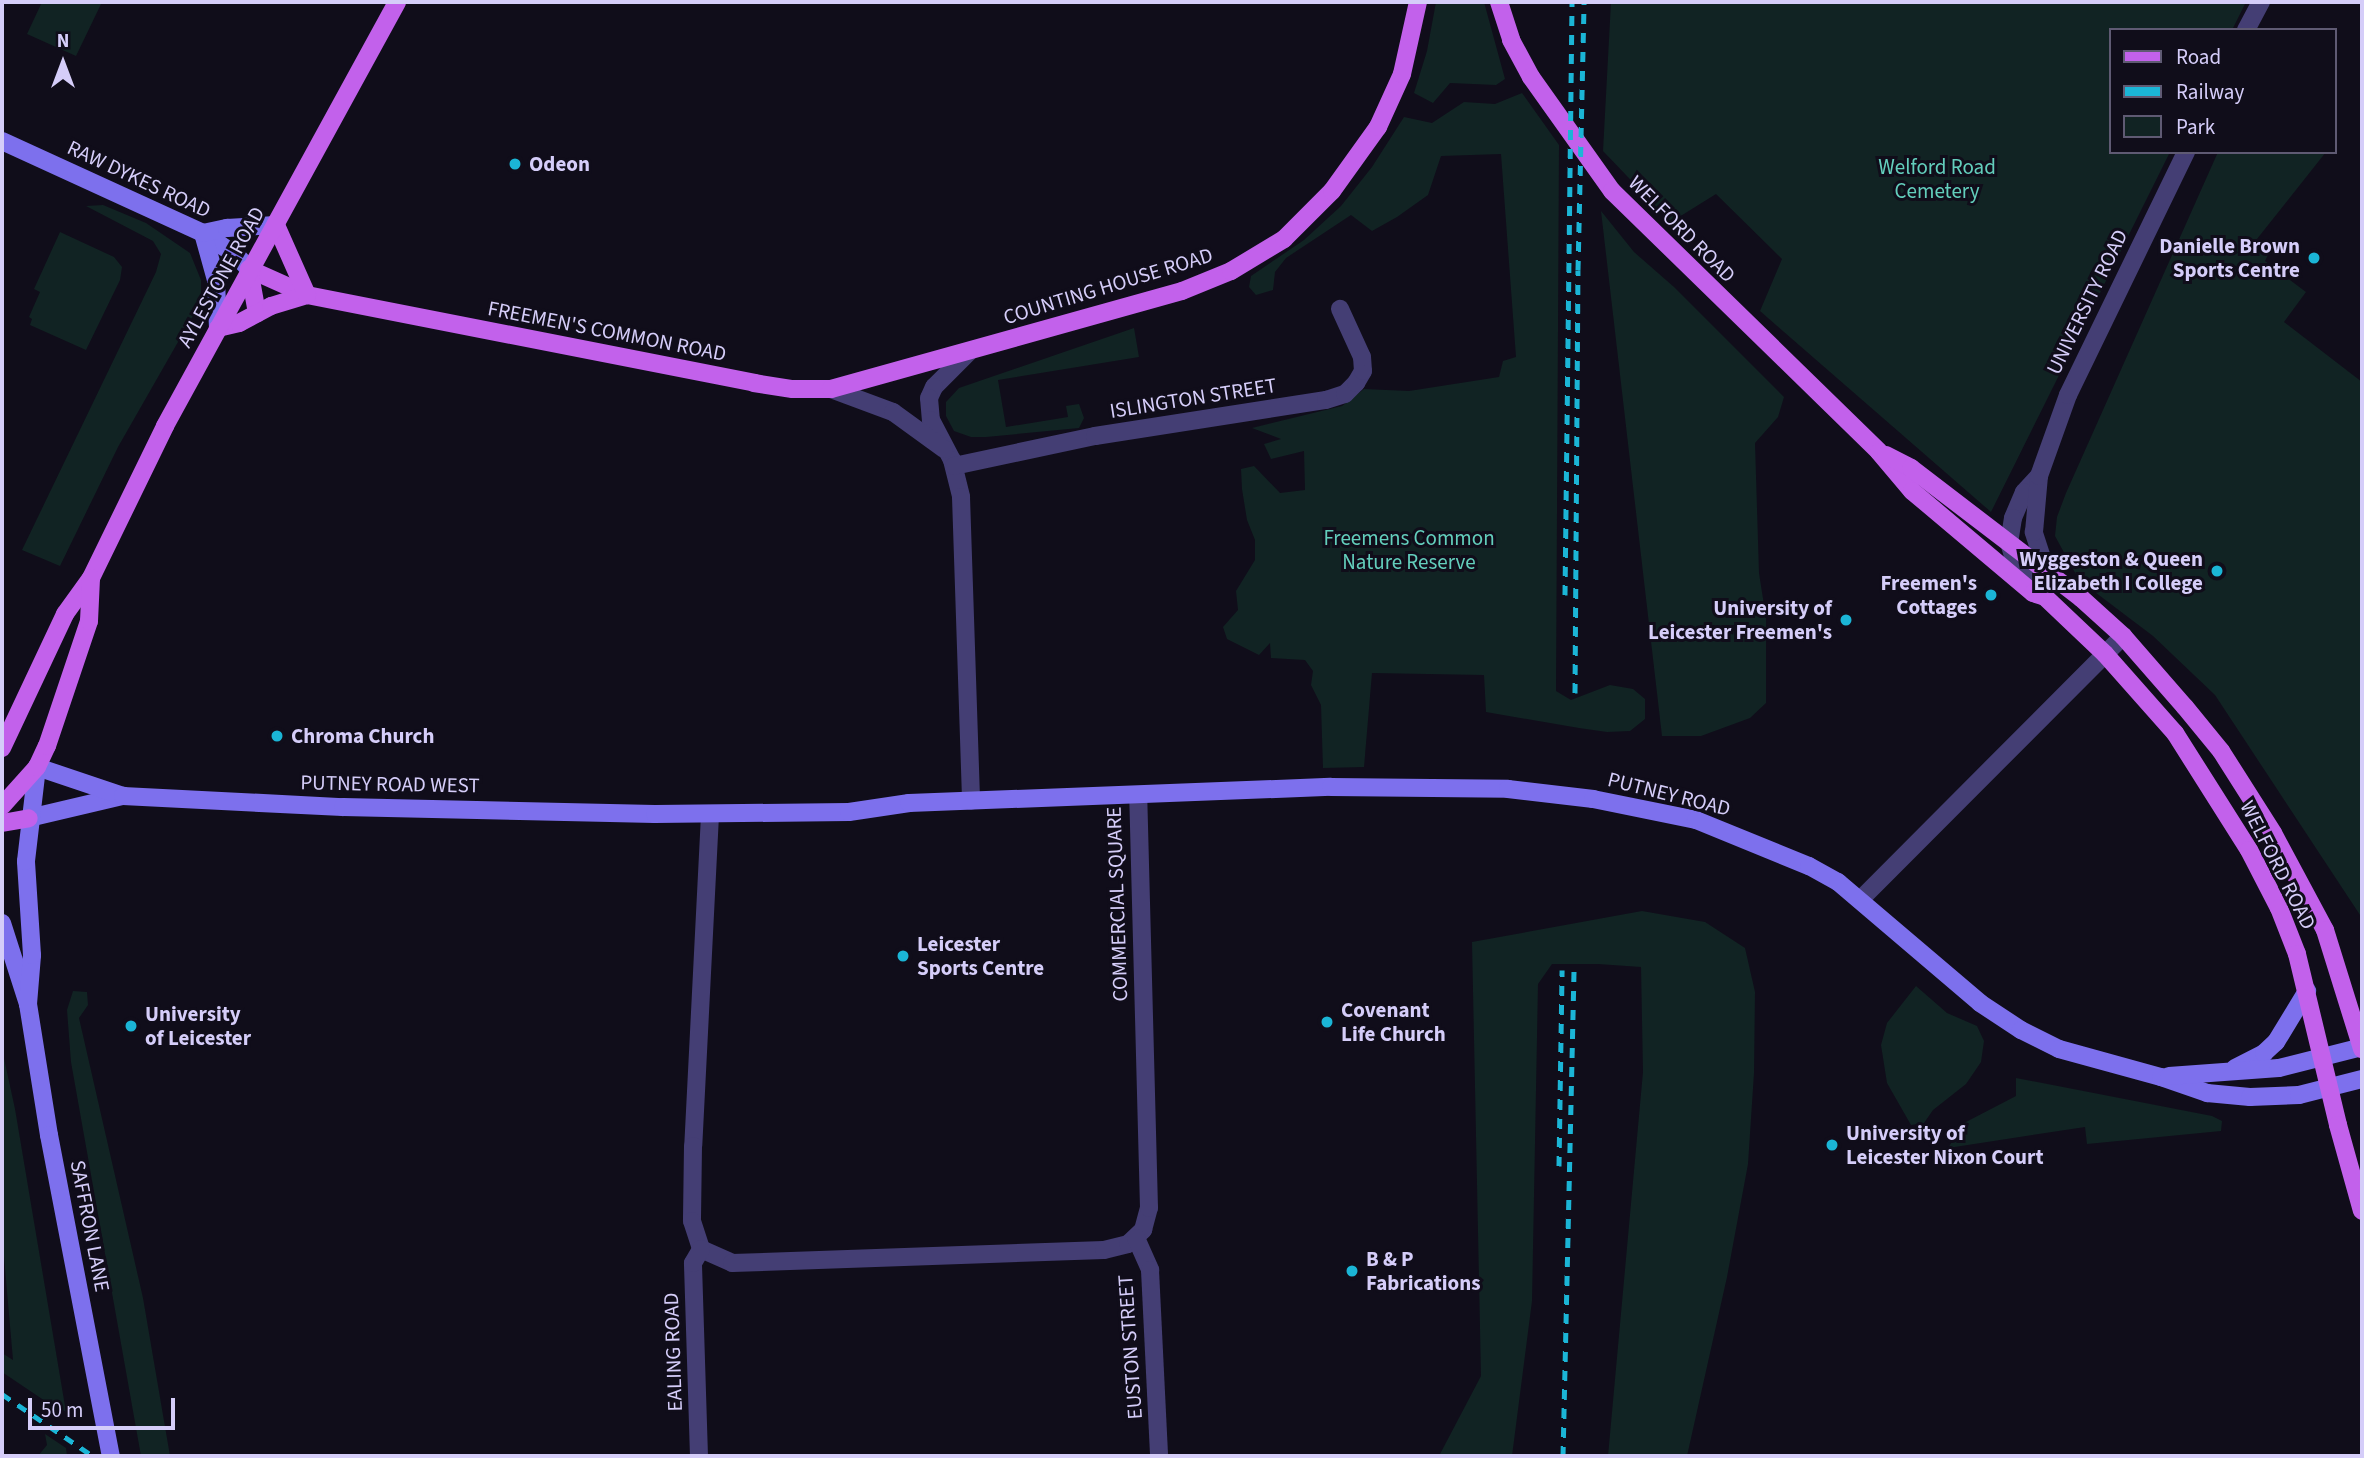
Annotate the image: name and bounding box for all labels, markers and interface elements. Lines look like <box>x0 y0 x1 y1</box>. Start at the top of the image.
north arrow <box>28 28 98 98</box>
text: N <box>57 28 69 55</box>
legend <box>2108 28 2336 154</box>
text: Road <box>2176 42 2221 72</box>
text: Railway <box>2176 77 2244 107</box>
text: Park <box>2176 112 2215 142</box>
street label: RAW DYKES ROAD <box>63 135 215 223</box>
place label: Odeon <box>529 151 590 177</box>
park label: Welford Road Cemetery <box>1878 154 1996 204</box>
marker: Odeon <box>507 156 523 172</box>
street label: WELFORD ROAD <box>1623 170 1741 288</box>
street label: AYLESTONE ROAD <box>172 202 270 352</box>
street label: UNIVERSITY ROAD <box>2041 225 2133 379</box>
place label: Danielle Brown Sports Centre <box>2159 233 2300 283</box>
street label: COUNTING HOUSE ROAD <box>1000 242 1216 330</box>
marker: Danielle Brown Sports Centre <box>2306 250 2322 266</box>
street label: FREEMEN'S COMMON ROAD <box>486 296 728 366</box>
street label: ISLINGTON STREET <box>1108 372 1278 424</box>
park label: Freemens Common Nature Reserve <box>1323 525 1495 575</box>
place label: Wyggeston & Queen Elizabeth I College <box>2019 546 2203 596</box>
marker: Wyggeston & Queen Elizabeth I College <box>2209 563 2225 579</box>
place label: Freemen's Cottages <box>1880 570 1977 620</box>
marker: Freemen's Cottages <box>1983 587 1999 603</box>
place label: University of Leicester Freemen's <box>1648 595 1832 645</box>
marker: University of Leicester Freemen's <box>1838 612 1854 628</box>
place label: Chroma Church <box>291 723 434 749</box>
marker: Chroma Church <box>269 728 285 744</box>
street label: PUTNEY ROAD <box>1605 767 1733 821</box>
street label: PUTNEY ROAD WEST <box>300 770 480 798</box>
street label: WELFORD ROAD <box>2235 796 2321 934</box>
street label: COMMERCIAL SQUARE <box>1101 806 1133 1002</box>
place label: Leicester Sports Centre <box>917 931 1044 981</box>
marker: Leicester Sports Centre <box>895 948 911 964</box>
place label: Covenant Life Church <box>1341 997 1446 1047</box>
place label: University of Leicester <box>145 1001 251 1051</box>
marker: Covenant Life Church <box>1319 1014 1335 1030</box>
marker: University of Leicester <box>123 1018 139 1034</box>
place label: University of Leicester Nixon Court <box>1846 1120 2043 1170</box>
marker: University of Leicester Nixon Court <box>1824 1137 1840 1153</box>
street label: SAFFRON LANE <box>65 1158 115 1294</box>
place label: B & P Fabrications <box>1366 1246 1481 1296</box>
marker: B & P Fabrications <box>1344 1263 1360 1279</box>
street label: EUSTON STREET <box>1112 1274 1148 1420</box>
street label: EALING ROAD <box>658 1292 688 1412</box>
scale bar <box>32 1384 178 1428</box>
text: 50 m <box>41 1395 83 1425</box>

